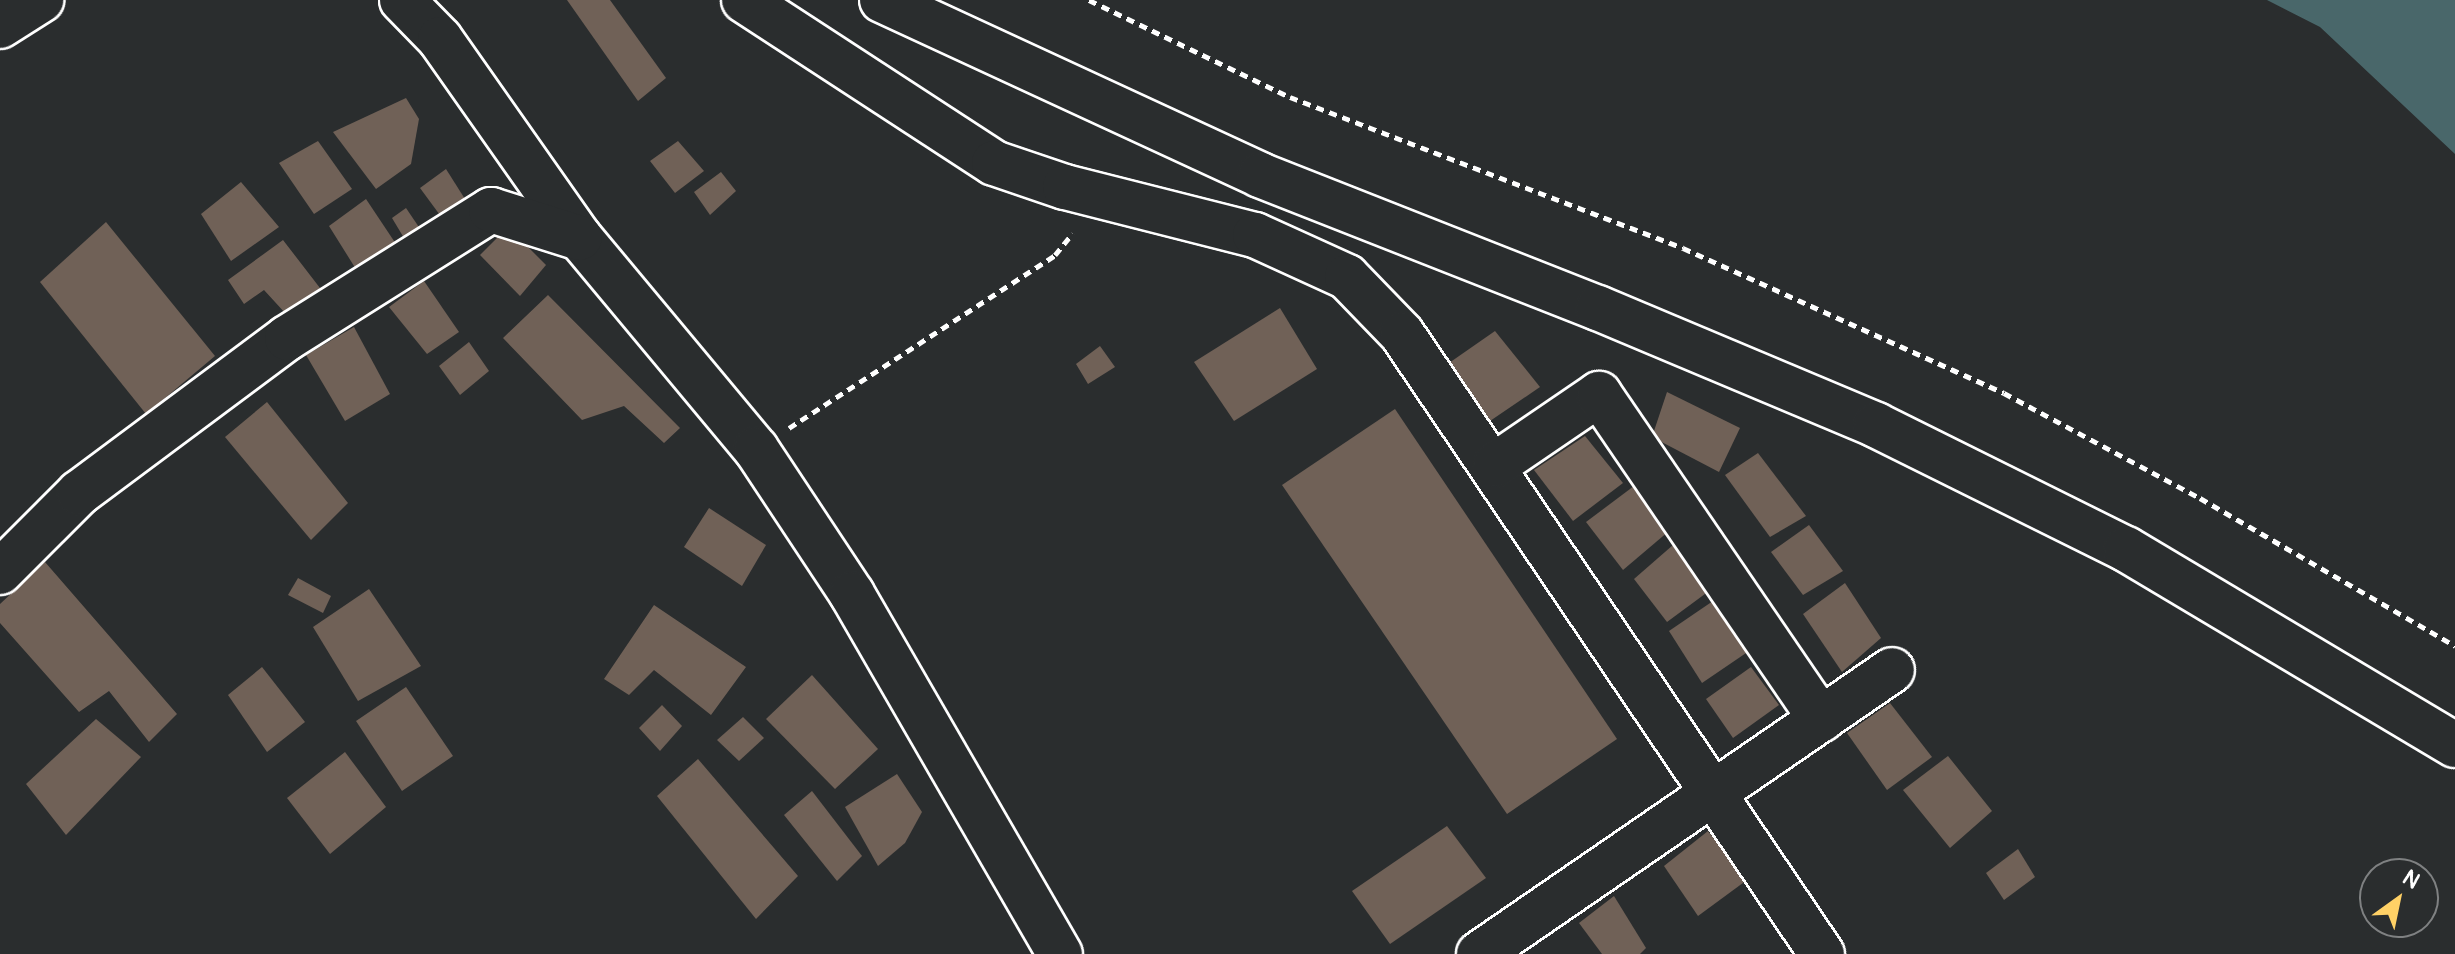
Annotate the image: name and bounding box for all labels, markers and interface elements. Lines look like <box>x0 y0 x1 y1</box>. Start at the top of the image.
north arrow <box>2359 858 2439 938</box>
text: N <box>2397 864 2425 895</box>

